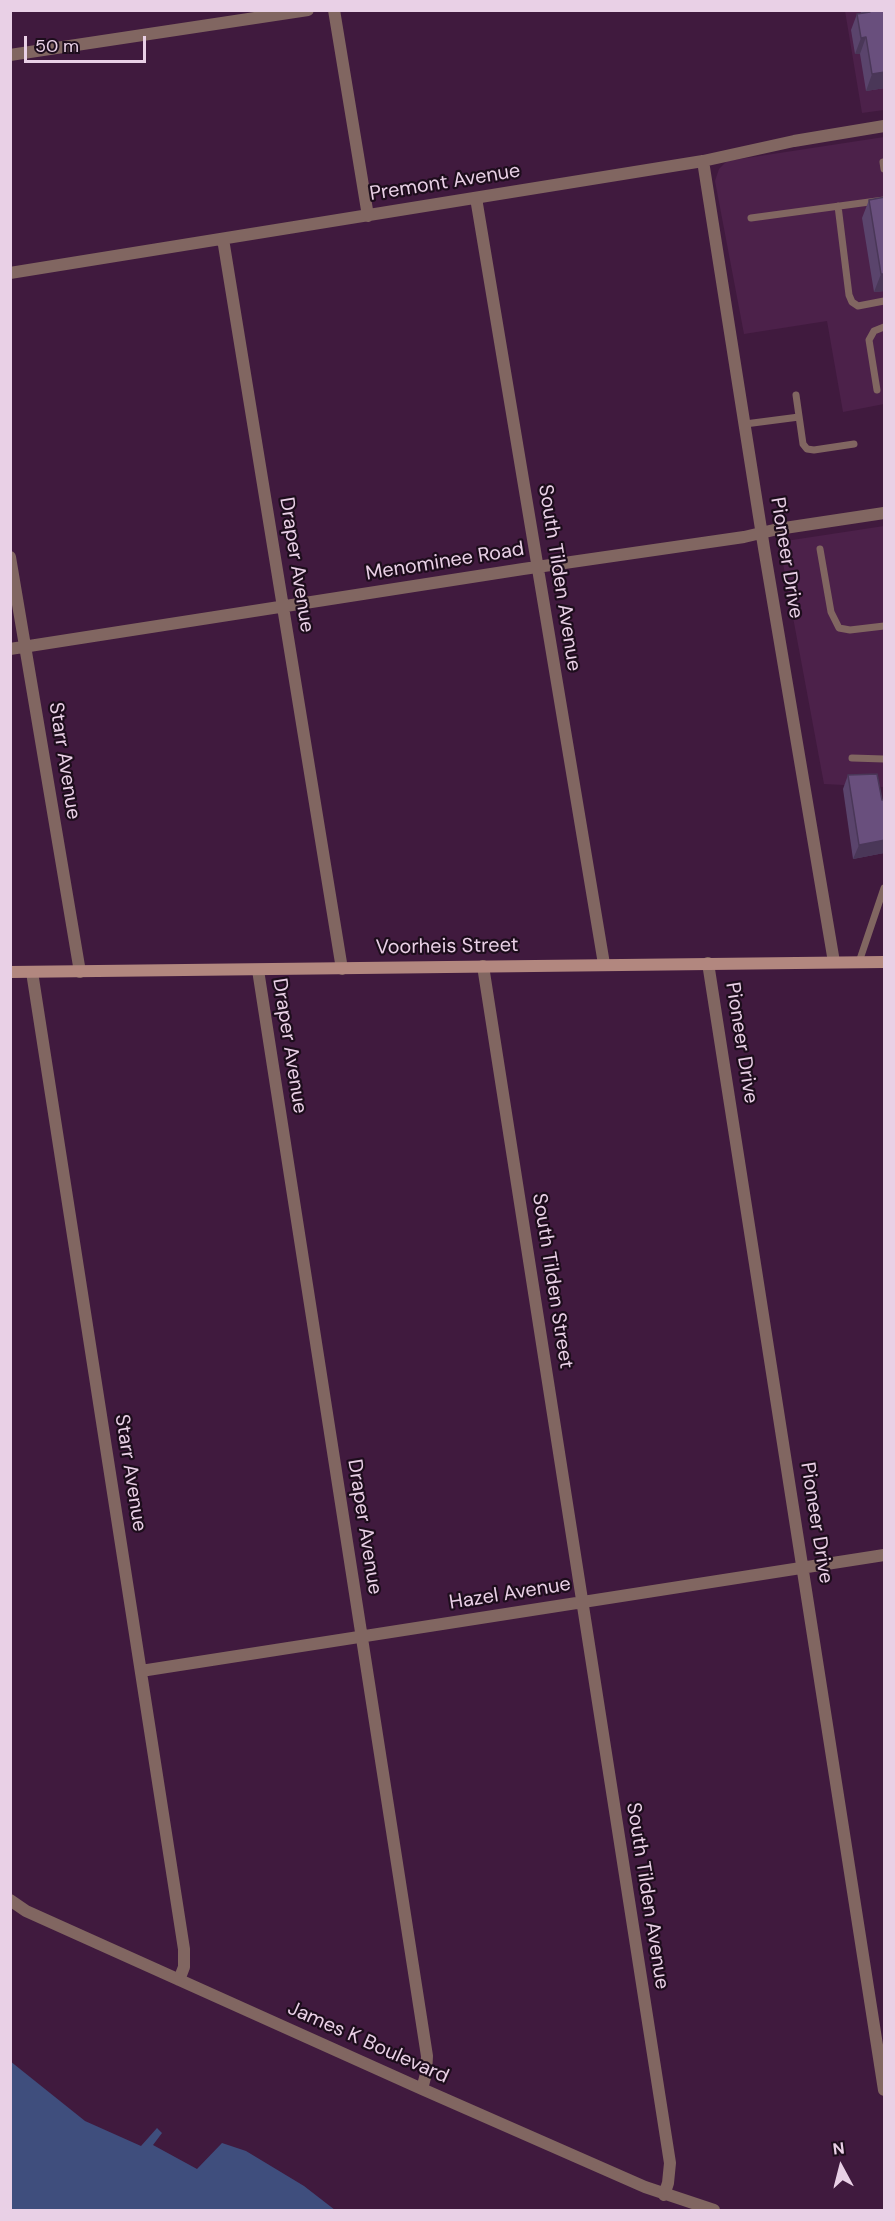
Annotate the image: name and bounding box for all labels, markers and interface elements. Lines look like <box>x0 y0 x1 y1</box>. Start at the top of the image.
scale bar <box>27 24 148 62</box>
text: 50 m <box>35 34 79 58</box>
street label: Premont Avenue <box>368 159 522 207</box>
street label: South Tilden Avenue <box>532 483 586 673</box>
street label: Draper Avenue <box>273 496 319 634</box>
street label: Pioneer Drive <box>765 496 807 620</box>
street label: Menominee Road <box>364 538 526 586</box>
street label: Starr Avenue <box>43 701 85 821</box>
street label: Voorheis Street <box>375 934 519 960</box>
street label: Draper Avenue <box>266 977 312 1115</box>
street label: Pioneer Drive <box>720 981 762 1105</box>
street label: South Tilden Street <box>526 1191 578 1371</box>
street label: Starr Avenue <box>109 1413 151 1533</box>
street label: Draper Avenue <box>341 1458 387 1596</box>
street label: Pioneer Drive <box>795 1461 837 1585</box>
street label: Hazel Avenue <box>447 1573 573 1615</box>
street label: South Tilden Avenue <box>620 1801 674 1991</box>
street label: James K Boulevard <box>284 1997 452 2089</box>
north arrow <box>811 2137 871 2197</box>
text: N <box>832 2138 846 2160</box>

